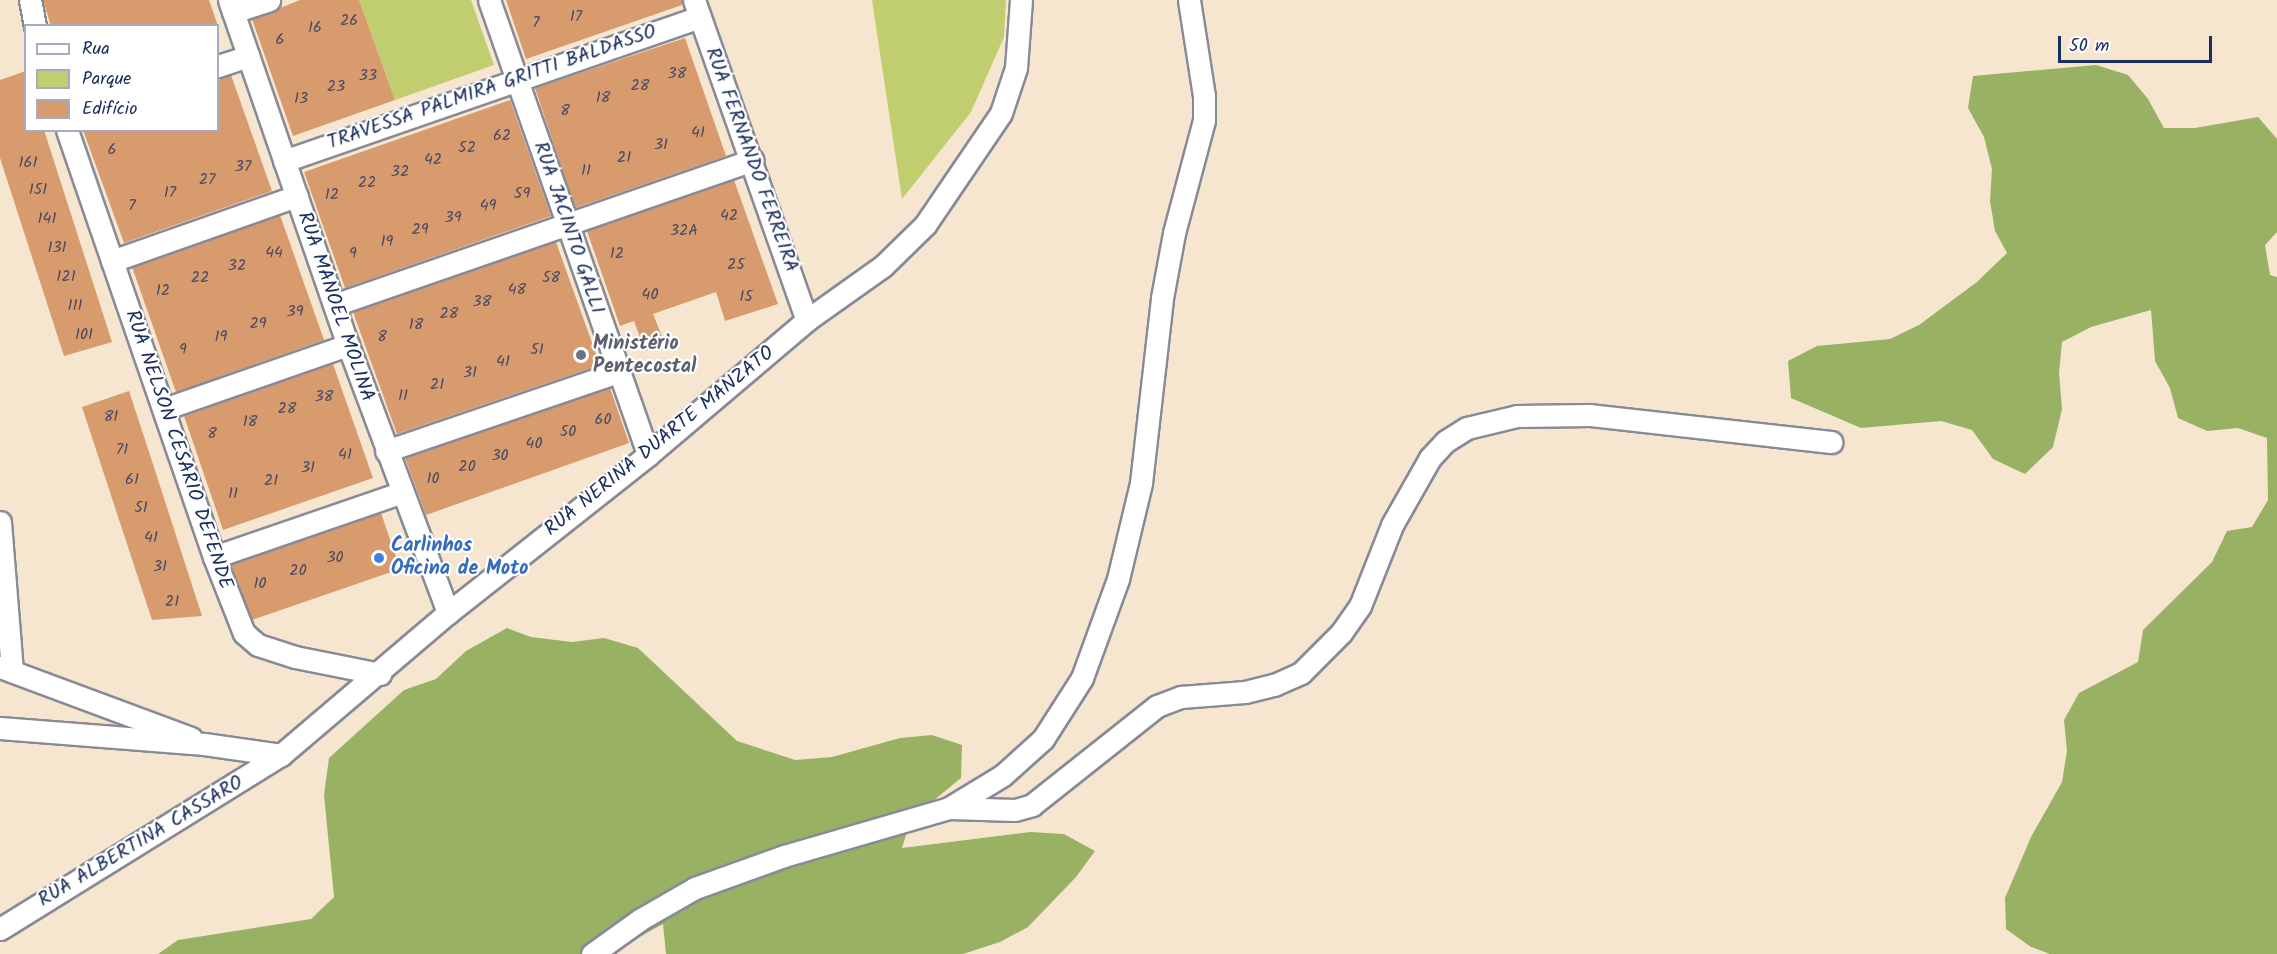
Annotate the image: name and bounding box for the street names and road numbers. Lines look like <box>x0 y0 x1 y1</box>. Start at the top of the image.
street label: TRAVESSA PALMIRA GRITTI BALDASSO <box>324 20 660 156</box>
street label: RUA FERNANDO FERREIRA <box>699 44 803 276</box>
street label: RUA JACINTO GALLI <box>527 139 609 317</box>
street label: RUA MANOEL MOLINA <box>291 209 379 405</box>
street label: RUA NELSON CESARIO DEFENDE <box>119 307 237 593</box>
street label: RUA NERINA DUARTE MANZATO <box>540 342 780 542</box>
street label: RUA ALBERTINA CASSARO <box>34 771 248 913</box>

